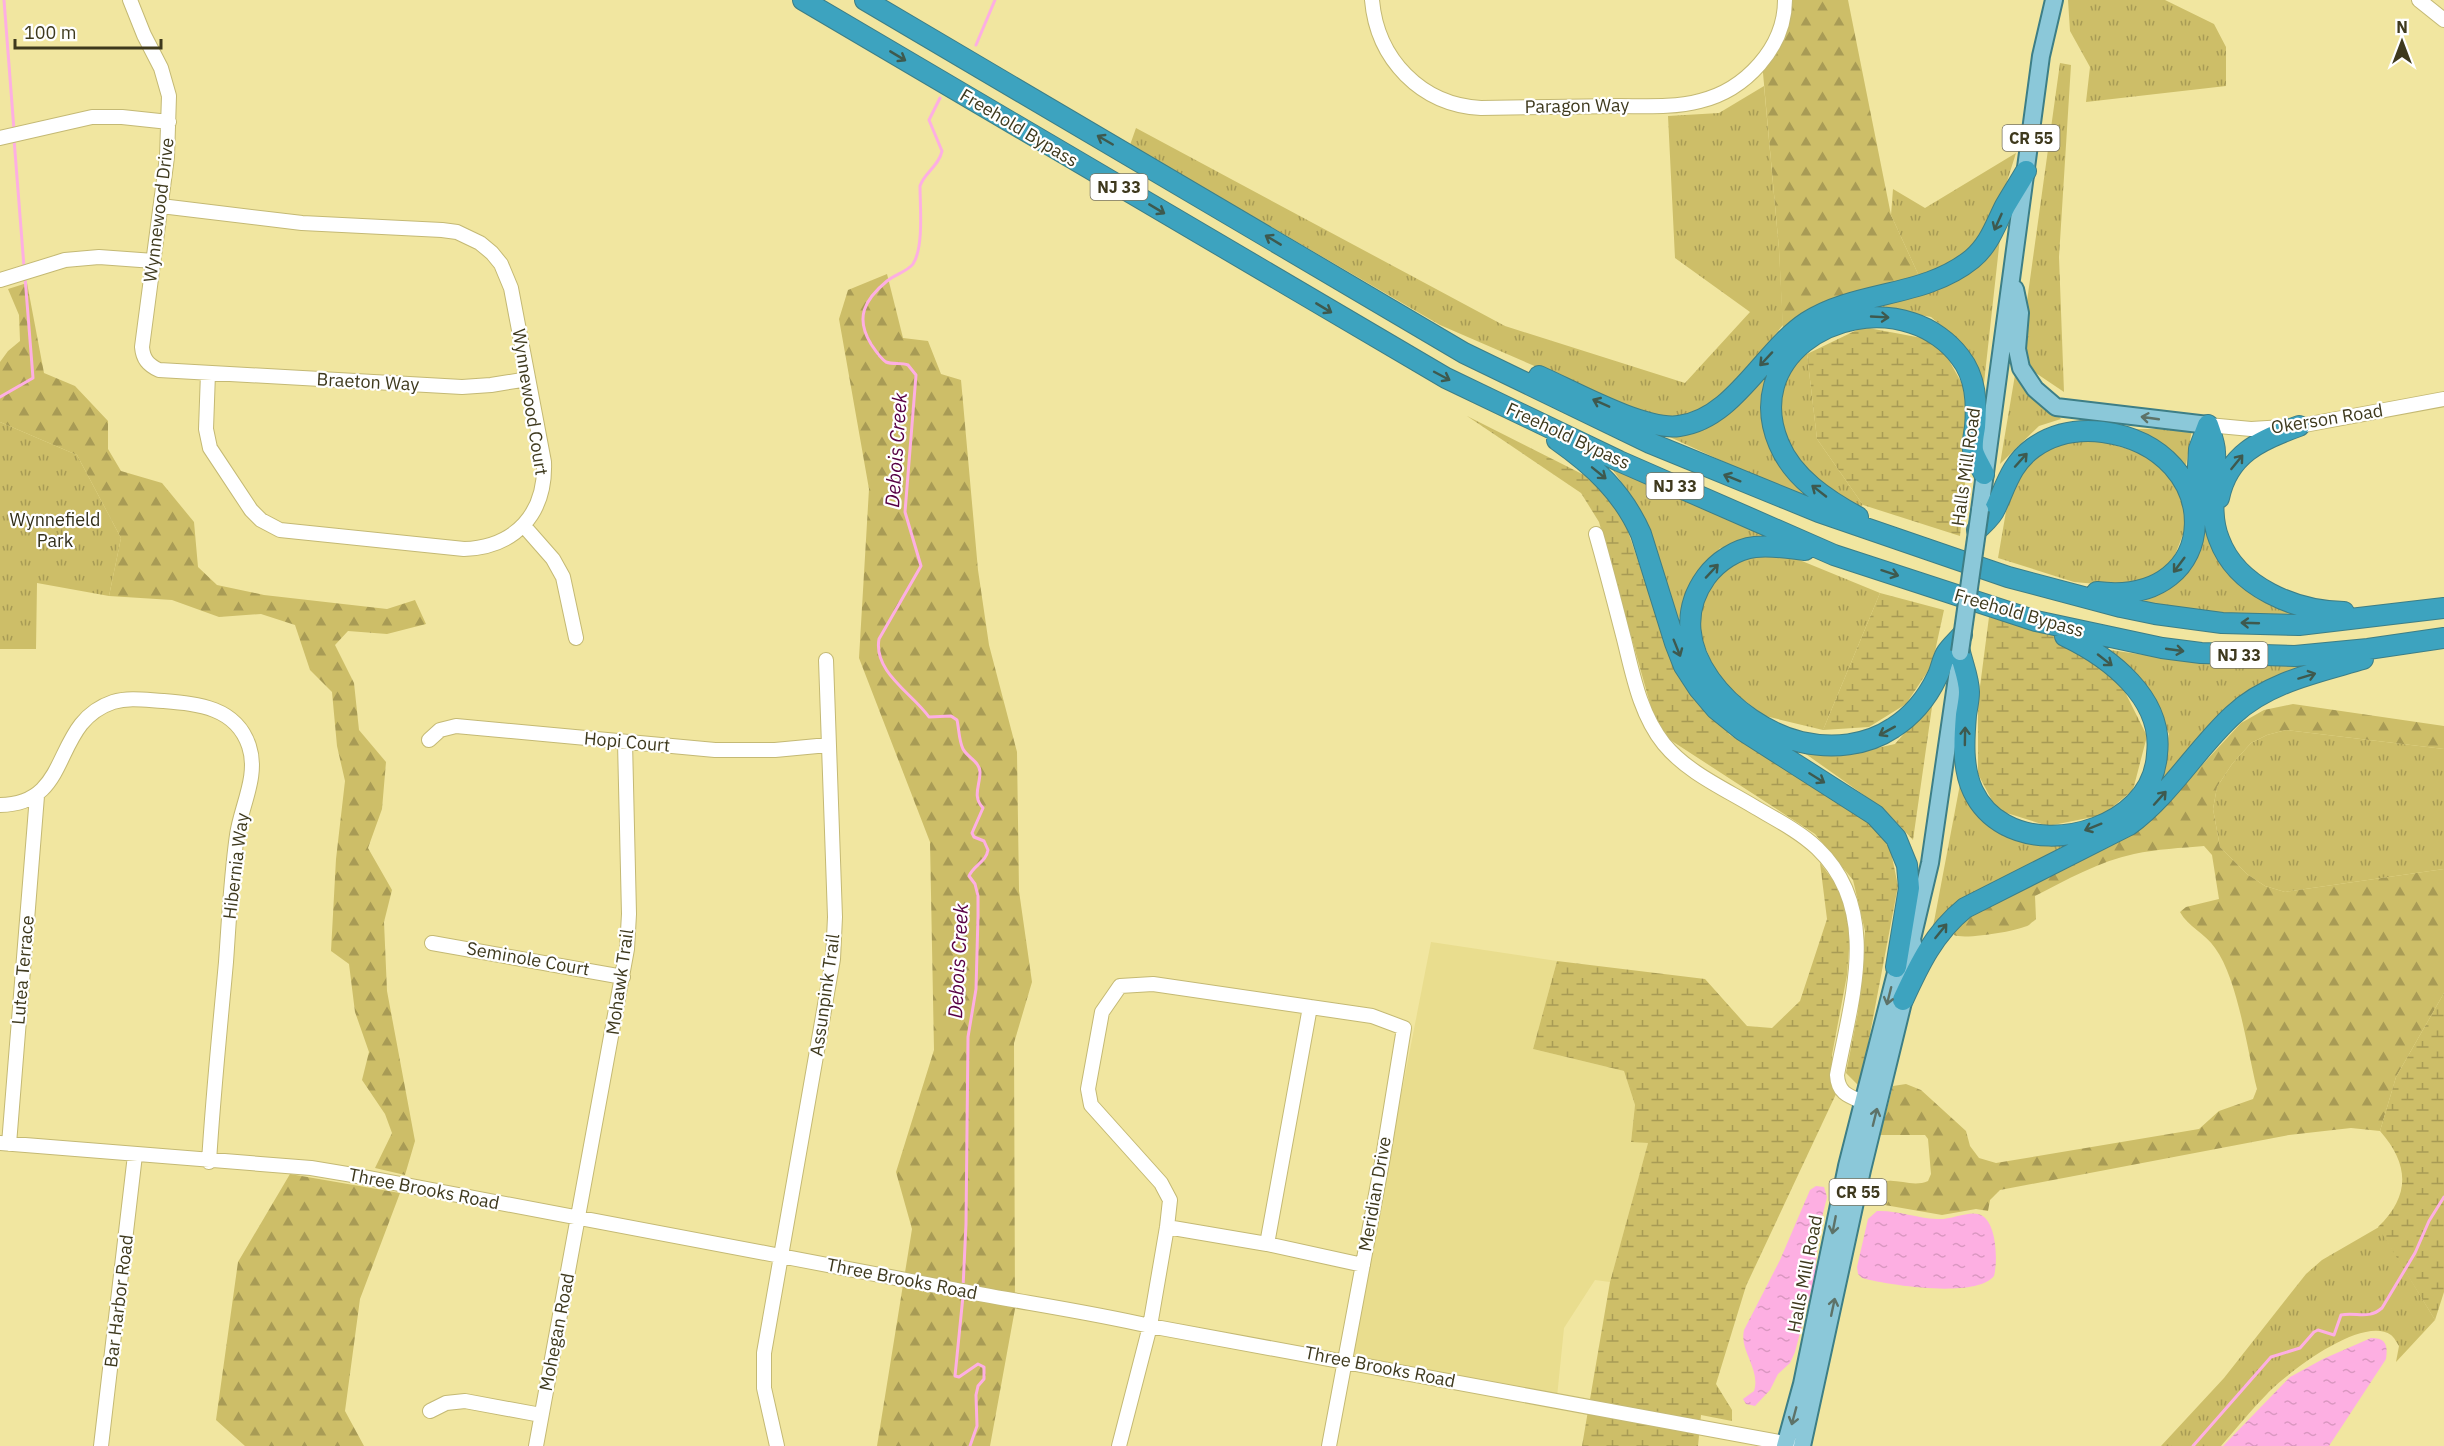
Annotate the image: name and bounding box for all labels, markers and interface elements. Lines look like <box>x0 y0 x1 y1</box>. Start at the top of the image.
scale bar <box>15 12 160 50</box>
north arrow <box>2372 12 2432 72</box>
text: N <box>2396 17 2408 37</box>
text: 100 m <box>24 21 76 44</box>
one-way arrow <box>889 51 906 63</box>
street label: Freehold Bypass <box>956 83 1083 172</box>
street label: Paragon Way <box>1524 93 1630 118</box>
road number: CR 55 <box>2002 125 2060 151</box>
one-way arrow <box>1097 134 1114 146</box>
street label: Wynnewood Drive <box>138 136 179 284</box>
road number: NJ 33 <box>1090 174 1148 200</box>
one-way arrow <box>1147 204 1165 215</box>
one-way arrow <box>1992 213 2004 231</box>
one-way arrow <box>1265 234 1282 246</box>
one-way arrow <box>1315 303 1332 315</box>
one-way arrow <box>1869 312 1889 323</box>
street label: Wynnewood Court <box>508 327 553 477</box>
one-way arrow <box>1759 352 1773 367</box>
street label: Braeton Way <box>316 367 420 396</box>
one-way arrow <box>1432 371 1450 382</box>
water label: Debois Creek <box>878 391 913 508</box>
street label: Freehold Bypass <box>1503 397 1634 474</box>
one-way arrow <box>1593 397 1611 409</box>
street label: Okerson Road <box>2269 398 2385 439</box>
street label: Halls Mill Road <box>1946 406 1985 528</box>
one-way arrow <box>2141 412 2161 423</box>
one-way arrow <box>2014 453 2028 468</box>
one-way arrow <box>2230 454 2243 470</box>
one-way arrow <box>1590 466 1606 479</box>
one-way arrow <box>1724 472 1742 483</box>
road number: NJ 33 <box>1646 473 1704 499</box>
one-way arrow <box>1811 485 1827 498</box>
park label: Wynnefield Park <box>10 508 100 552</box>
one-way arrow <box>2172 557 2185 573</box>
one-way arrow <box>1705 563 1719 578</box>
one-way arrow <box>1880 568 1899 579</box>
street label: Freehold Bypass <box>1952 583 2087 642</box>
one-way arrow <box>2240 618 2260 629</box>
one-way arrow <box>1672 638 1683 657</box>
road number: NJ 33 <box>2210 642 2268 668</box>
one-way arrow <box>2165 645 2185 656</box>
one-way arrow <box>2097 654 2113 667</box>
one-way arrow <box>2297 670 2316 681</box>
one-way arrow <box>1879 725 1896 737</box>
street label: Hopi Court <box>583 726 671 757</box>
one-way arrow <box>1959 726 1971 746</box>
one-way arrow <box>1808 772 1825 784</box>
one-way arrow <box>2153 791 2167 806</box>
street label: Hibernia Way <box>218 811 253 920</box>
one-way arrow <box>2085 822 2103 833</box>
water label: Debois Creek <box>941 902 974 1019</box>
street label: Lutea Terrace <box>6 914 39 1026</box>
one-way arrow <box>1935 923 1948 939</box>
street label: Mohawk Trail <box>601 927 638 1037</box>
street label: Assunpink Trail <box>805 932 844 1058</box>
street label: Seminole Court <box>465 936 591 981</box>
one-way arrow <box>1882 986 1894 1005</box>
one-way arrow <box>1870 1107 1882 1126</box>
street label: Meridian Drive <box>1353 1134 1396 1253</box>
street label: Three Brooks Road <box>347 1163 501 1214</box>
road number: CR 55 <box>1830 1179 1886 1205</box>
street label: Halls Mill Road <box>1782 1213 1827 1335</box>
one-way arrow <box>1828 1215 1840 1234</box>
street label: Bar Harbor Road <box>99 1233 138 1369</box>
street label: Three Brooks Road <box>825 1253 979 1304</box>
street label: Mohegan Road <box>534 1271 579 1393</box>
one-way arrow <box>1828 1298 1839 1317</box>
street label: Three Brooks Road <box>1303 1341 1457 1392</box>
one-way arrow <box>1787 1406 1799 1425</box>

